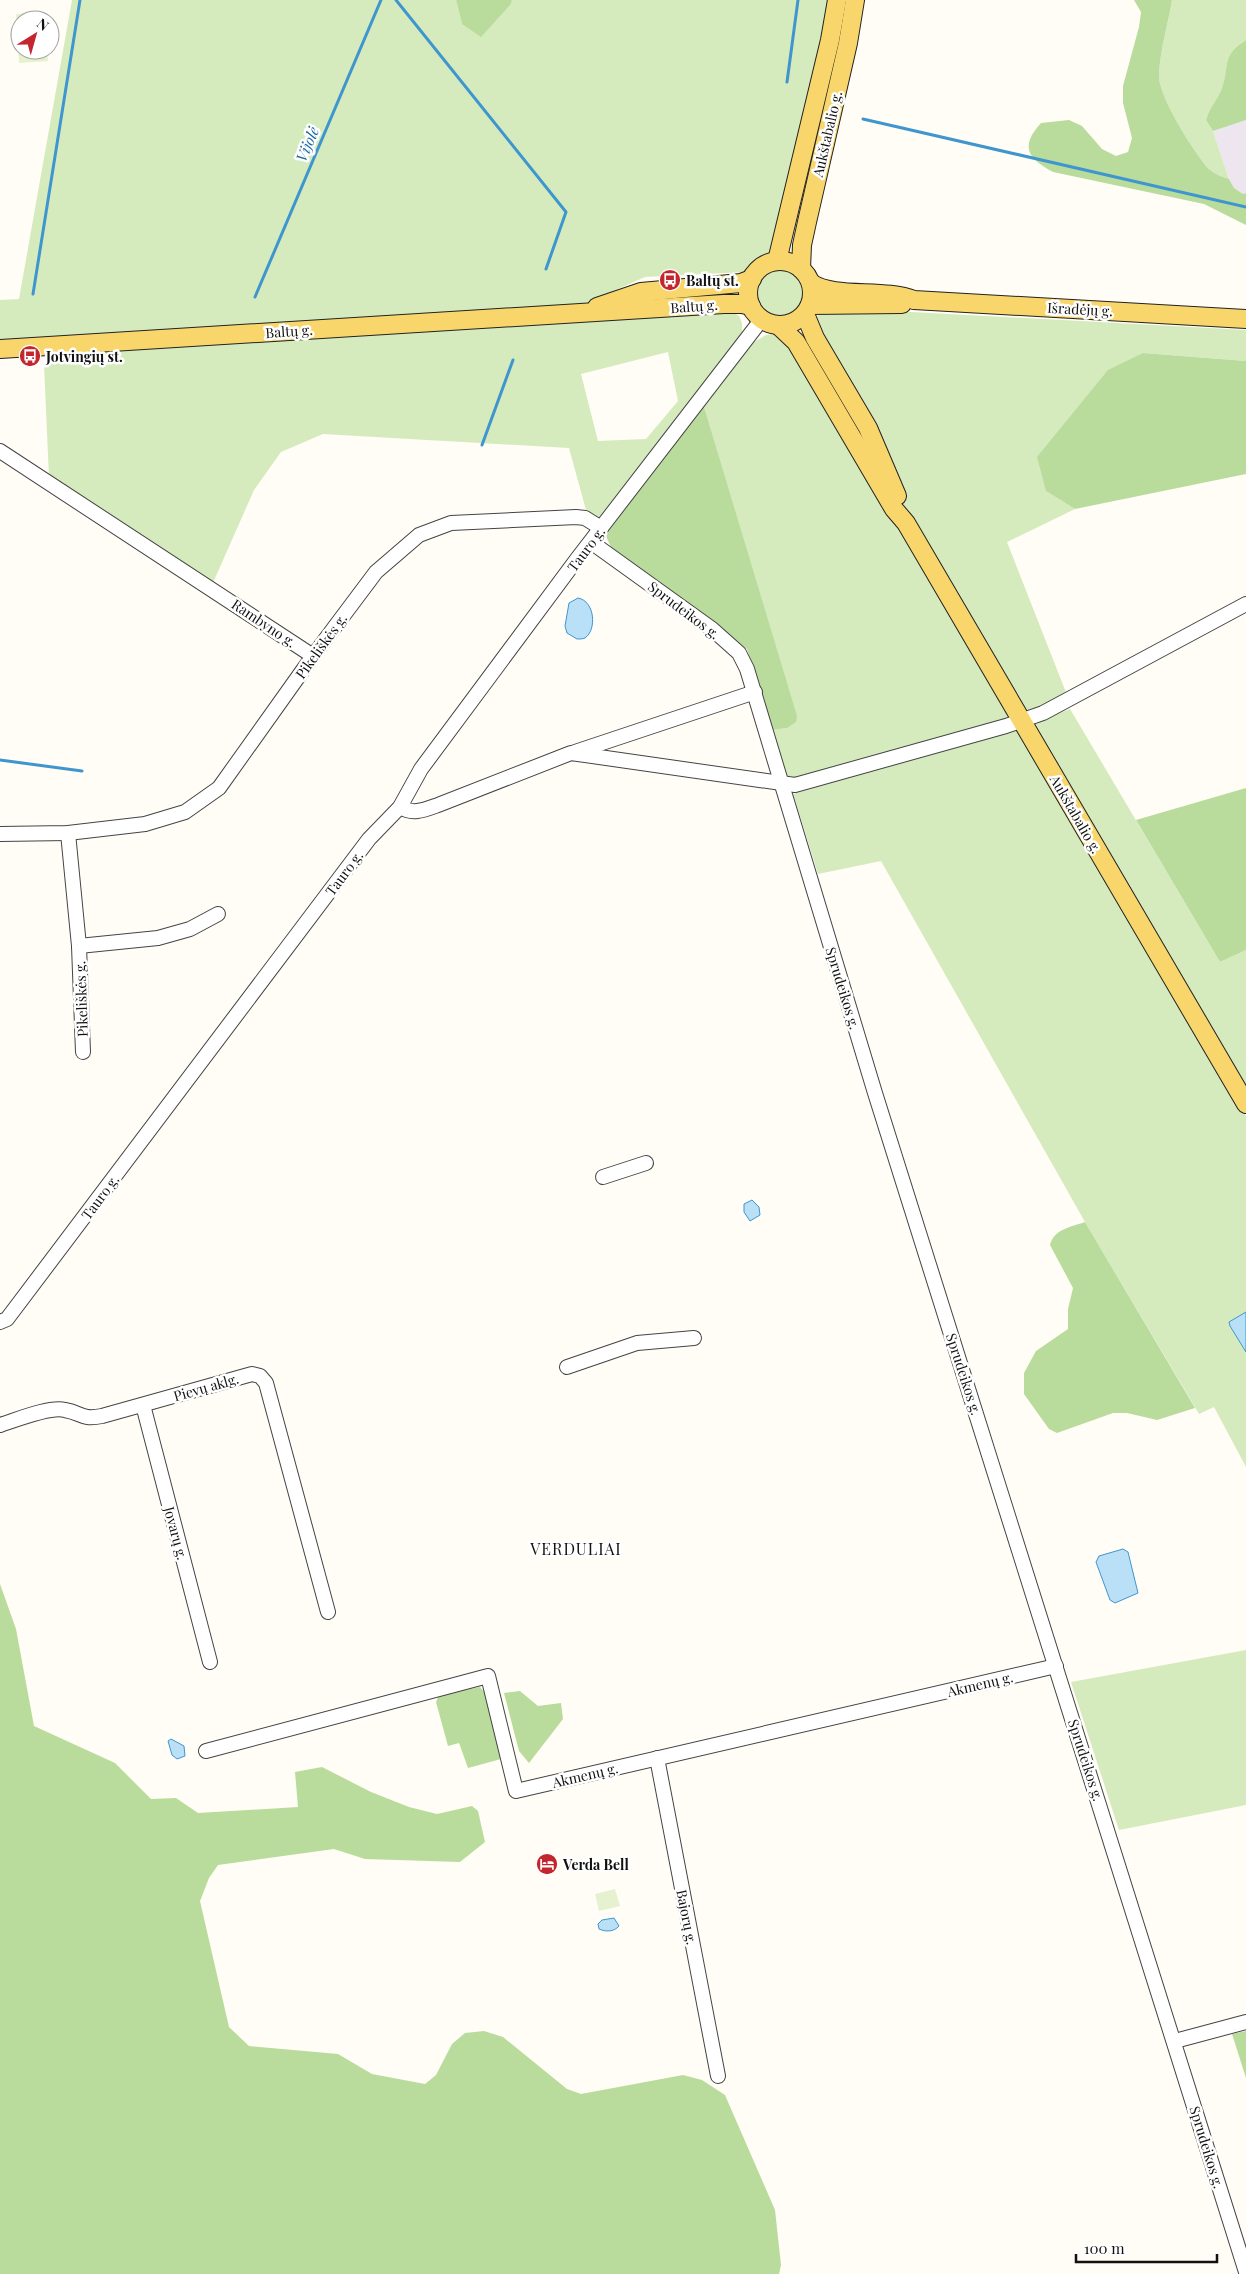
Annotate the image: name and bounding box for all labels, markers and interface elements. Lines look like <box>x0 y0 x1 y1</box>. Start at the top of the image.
north arrow <box>10 10 60 60</box>
text: N <box>33 14 53 35</box>
street label: Aukštabalio g. <box>808 89 846 180</box>
water label: Vijolė <box>291 123 323 165</box>
bus stop icon: Baltų st. <box>658 268 682 292</box>
place label: Baltų st. <box>686 271 739 290</box>
street label: Baltų g. <box>670 295 718 317</box>
street label: Išradėjų g. <box>1047 298 1113 320</box>
street label: Baltų g. <box>265 320 313 342</box>
bus stop icon: Jotvingių st. <box>18 344 42 368</box>
place label: Jotvingių st. <box>45 347 123 366</box>
street label: Tauro g. <box>563 523 609 575</box>
street label: Sprudeikos g. <box>644 577 724 643</box>
street label: Rambyno g. <box>228 595 300 651</box>
street label: Pikeliškės g. <box>291 610 351 682</box>
street label: Aukštabalio g. <box>1045 771 1106 857</box>
street label: Tauro g. <box>321 847 367 899</box>
street label: Sprudeikos g. <box>821 945 865 1031</box>
street label: Pikeliškės g. <box>70 961 92 1037</box>
street label: Tauro g. <box>77 1171 123 1223</box>
street label: Sprudeikos g. <box>942 1331 986 1417</box>
street label: Pievų aklg. <box>171 1369 241 1405</box>
street label: Jovarų g. <box>160 1503 192 1562</box>
district label: VERDULIAI <box>529 1538 622 1559</box>
street label: Akmenų g. <box>944 1667 1015 1701</box>
street label: Sprudeikos g. <box>1064 1717 1108 1803</box>
street label: Akmenų g. <box>549 1758 620 1792</box>
hotel icon: Verda Bell <box>535 1852 559 1876</box>
place label: Verda Bell <box>562 1855 629 1874</box>
street label: Bajorų g. <box>672 1888 702 1946</box>
street label: Sprudeikos g. <box>1185 2104 1229 2190</box>
scale bar <box>1076 2232 1217 2264</box>
text: 100 m <box>1084 2238 1125 2258</box>

